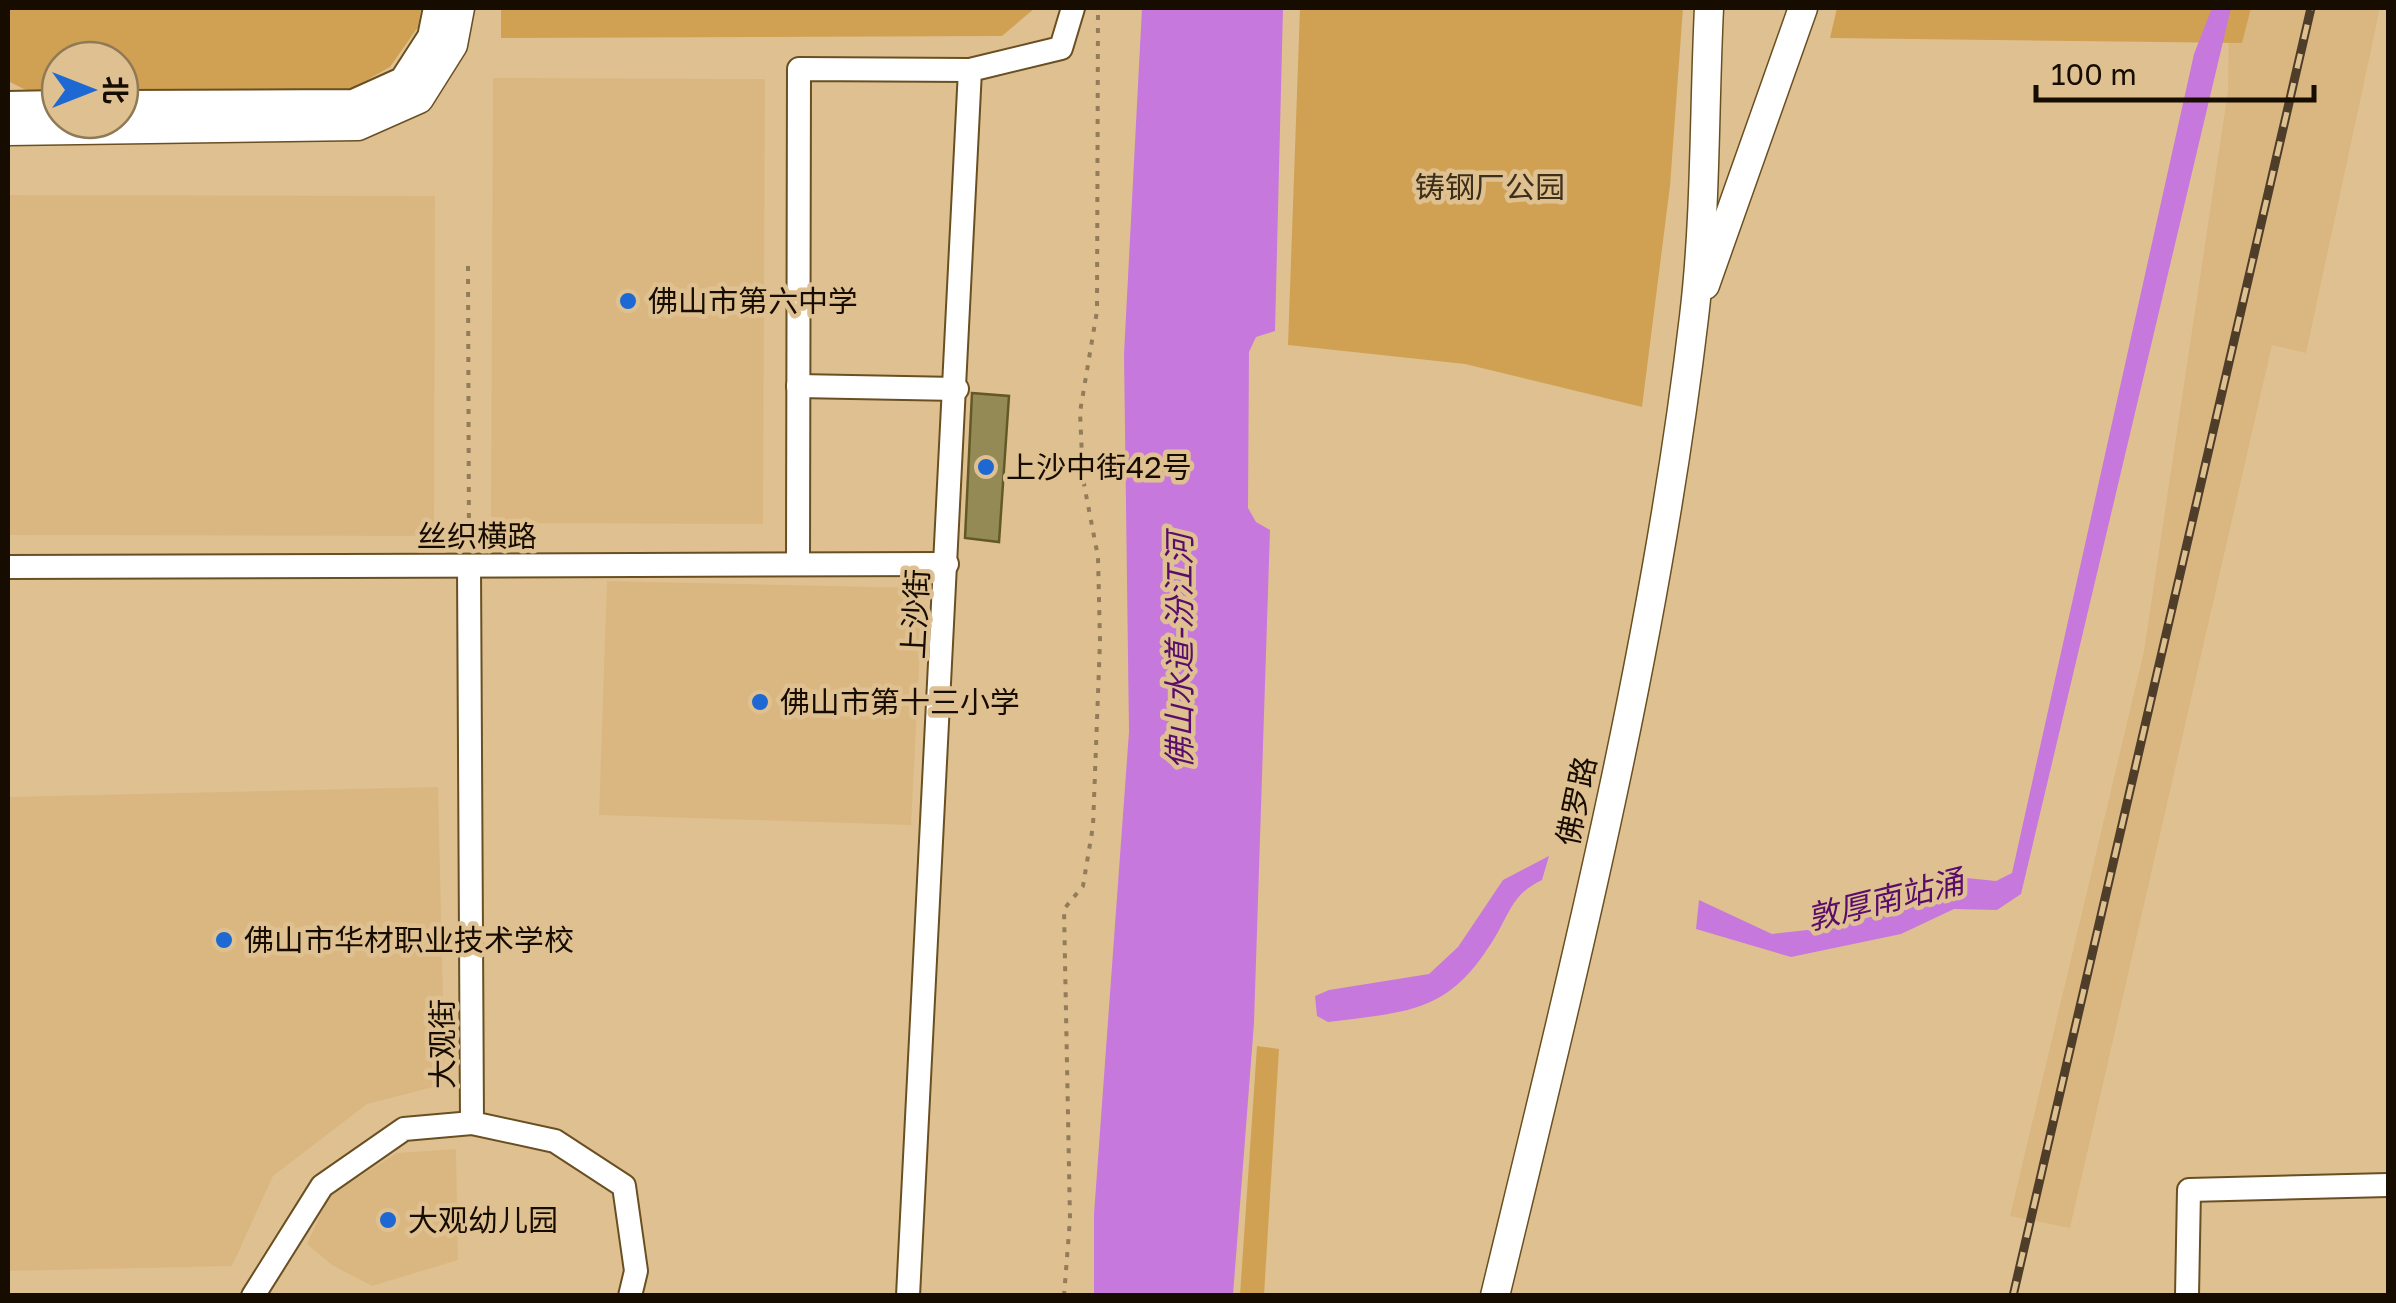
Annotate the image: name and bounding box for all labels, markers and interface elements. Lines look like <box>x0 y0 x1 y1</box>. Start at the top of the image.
north arrow <box>40 40 140 140</box>
scale bar <box>2036 40 2314 102</box>
text: 100 m <box>2051 56 2137 92</box>
text: 北 <box>99 76 132 104</box>
park label: 铸钢厂公园 <box>1415 169 1565 205</box>
place label: 佛山市第六中学 <box>648 283 858 319</box>
marker: 佛山市第六中学 <box>617 290 639 312</box>
place label: 上沙中街42号 <box>1006 449 1192 485</box>
marker: 上沙中街42号 <box>975 456 997 478</box>
street label: 丝织横路 <box>417 518 537 554</box>
water label: 佛山水道-汾江河 <box>1160 527 1198 769</box>
street label: 上沙街 <box>895 568 935 660</box>
place label: 佛山市第十三小学 <box>780 684 1020 720</box>
marker: 佛山市第十三小学 <box>749 691 771 713</box>
street label: 佛罗路 <box>1549 753 1603 849</box>
water label: 敦厚南站涌 <box>1803 860 1970 937</box>
place label: 佛山市华材职业技术学校 <box>244 922 574 958</box>
marker: 佛山市华材职业技术学校 <box>213 929 235 951</box>
street label: 大观街 <box>424 999 460 1089</box>
place label: 大观幼儿园 <box>408 1202 558 1238</box>
marker: 大观幼儿园 <box>377 1209 399 1231</box>

